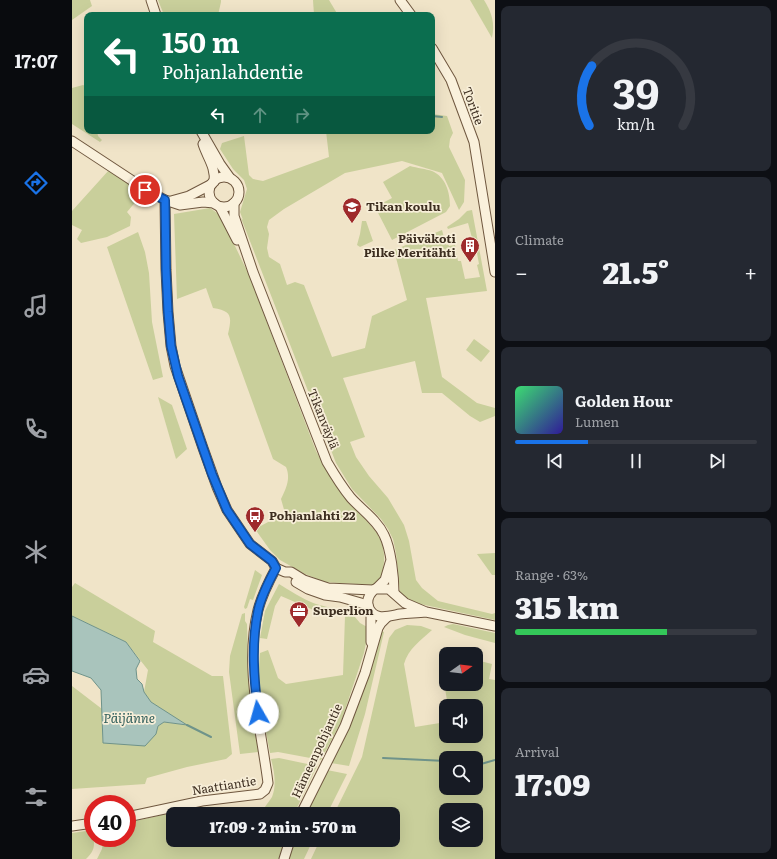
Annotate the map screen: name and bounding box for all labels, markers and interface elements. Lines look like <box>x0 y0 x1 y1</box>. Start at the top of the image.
text: 150 m <box>162 20 240 62</box>
icon: left <box>96 28 148 80</box>
text: 17:07 <box>14 47 58 74</box>
text: Pohjanlahdentie <box>162 58 303 85</box>
text: 39 <box>612 60 660 122</box>
street label: Toritie <box>459 84 489 127</box>
icon: left <box>207 104 229 126</box>
icon: ahead <box>249 104 271 126</box>
icon: right <box>291 104 313 126</box>
text: km/h <box>617 113 656 134</box>
icon: directions <box>22 169 50 197</box>
pin <box>128 173 162 207</box>
icon: arrive <box>134 179 156 201</box>
school or university icon: Tikan koulu <box>341 196 363 224</box>
place label: Tikan koulu <box>366 197 441 215</box>
place label: Päiväkoti Pilke Meritähti <box>364 229 457 261</box>
text: Climate <box>515 230 564 249</box>
building icon: Päiväkoti Pilke Meritähti <box>459 235 481 263</box>
text: 21.5° <box>603 249 669 293</box>
text: − <box>515 255 528 288</box>
text: + <box>744 255 757 288</box>
icon: music <box>22 292 50 320</box>
street label: Tikanväylä <box>304 386 344 452</box>
text: Golden Hour <box>575 389 673 412</box>
text: Lumen <box>575 412 619 431</box>
icon: phone <box>22 415 50 443</box>
icon: previous <box>544 450 566 472</box>
icon: pause <box>625 450 647 472</box>
icon: next <box>706 450 728 472</box>
bus stop icon: Pohjanlahti 22 <box>244 505 266 533</box>
place label: Pohjanlahti 22 <box>269 506 356 524</box>
icon: climate <box>22 538 50 566</box>
text: Range · 63% <box>515 565 588 584</box>
text: 315 km <box>515 584 619 628</box>
office icon: Superlion <box>288 600 310 628</box>
place label: Superlion <box>313 601 374 619</box>
north arrow <box>439 647 483 691</box>
map controls <box>439 647 483 847</box>
icon: car <box>22 661 50 689</box>
position arrow <box>237 692 279 734</box>
button: sound <box>439 699 483 743</box>
street label: Hämeenpohjantie <box>286 700 346 801</box>
water label: Päijänne <box>103 708 155 727</box>
text: Arrival <box>515 742 559 761</box>
button: search <box>439 751 483 795</box>
text: 17:09 <box>515 761 590 805</box>
street label: Naattiantie <box>190 771 257 799</box>
icon: filters <box>22 783 50 811</box>
speed limit sign: 40 <box>84 795 136 847</box>
button: layers <box>439 803 483 847</box>
text: 17:09 · 2 min · 570 m <box>210 815 356 838</box>

